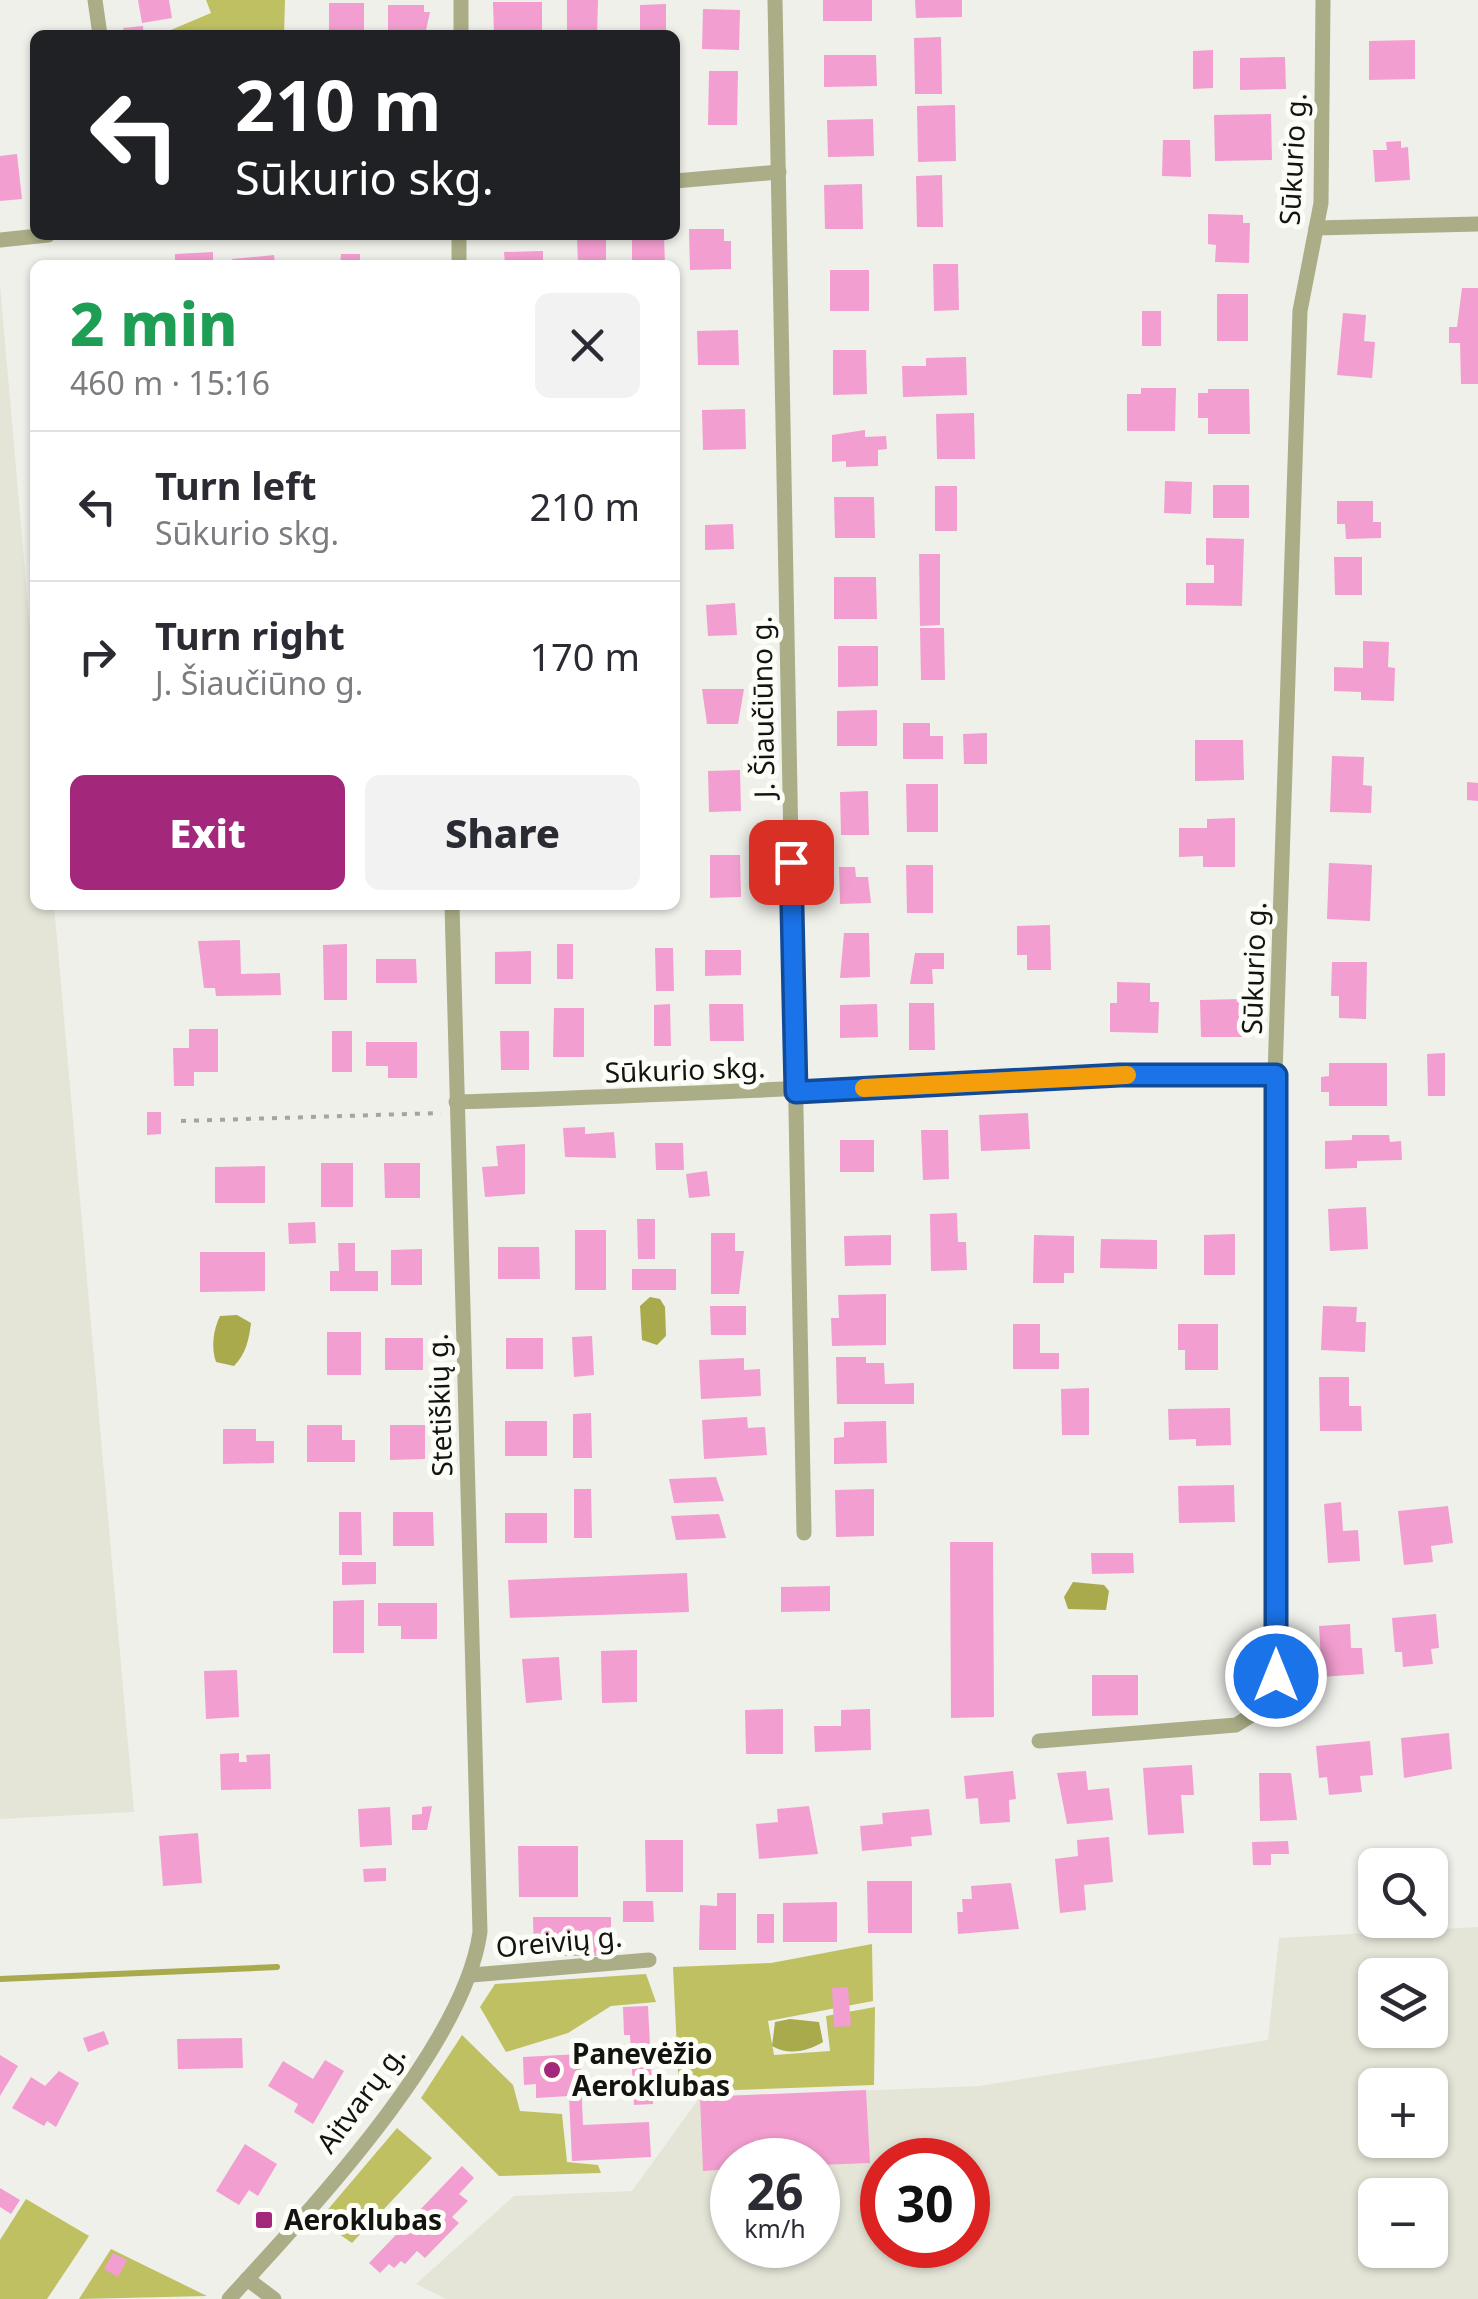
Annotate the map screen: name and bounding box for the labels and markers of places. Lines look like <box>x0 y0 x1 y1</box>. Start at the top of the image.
pin <box>749 820 834 905</box>
place label: Panevėžio Aeroklubas <box>572 2034 730 2104</box>
marker: Panevėžio Aeroklubas <box>541 2059 563 2081</box>
place label: Aeroklubas <box>284 2200 442 2238</box>
marker: Aeroklubas <box>253 2209 275 2231</box>

